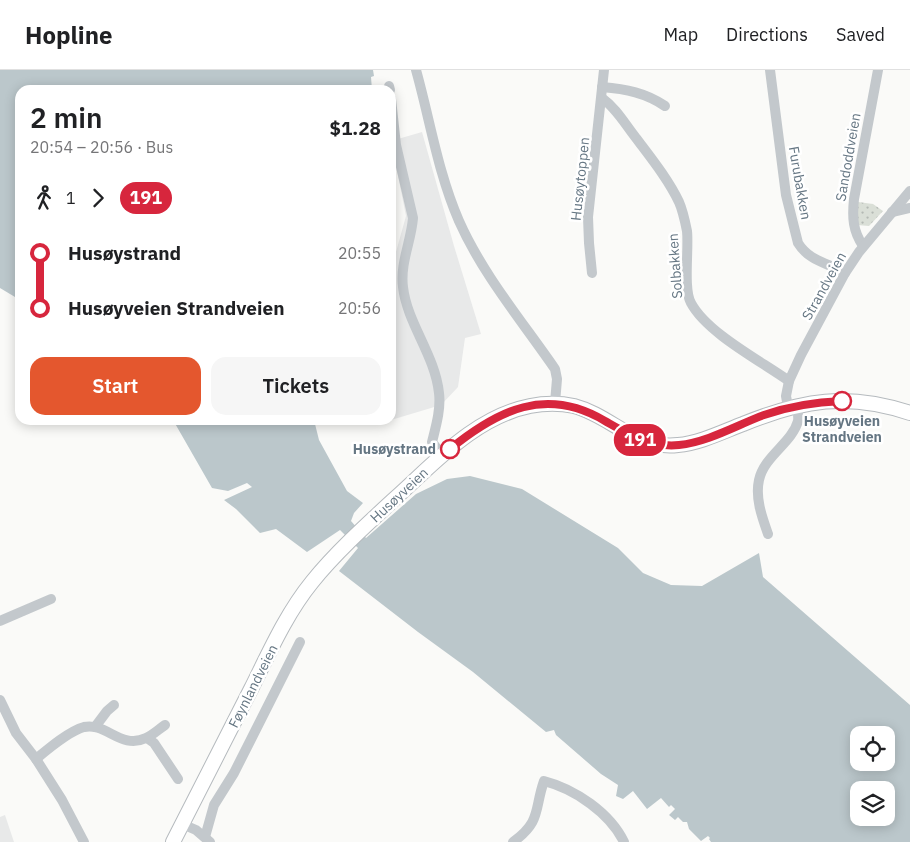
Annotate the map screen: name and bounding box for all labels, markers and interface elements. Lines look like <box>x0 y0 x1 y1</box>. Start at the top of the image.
text: Hopline <box>25 19 112 51</box>
text: Map <box>663 23 698 46</box>
text: Directions <box>726 23 808 46</box>
text: Saved <box>836 23 885 46</box>
text: 2 min <box>30 99 102 136</box>
street label: Sandoddveien <box>831 111 865 203</box>
text: $1.28 <box>329 116 381 140</box>
street label: Husøytoppen <box>567 136 593 222</box>
text: 20:54 – 20:56 · Bus <box>30 137 173 157</box>
street label: Furubakken <box>785 145 815 221</box>
icon: walk <box>30 184 58 212</box>
icon: forward <box>84 184 112 212</box>
text: 191 <box>130 186 162 209</box>
text: 1 <box>66 188 76 208</box>
street label: Solbakken <box>664 233 686 299</box>
text: Husøystrand <box>68 241 181 265</box>
text: 20:55 <box>338 243 381 263</box>
street label: Strandveien <box>798 249 850 323</box>
text: Husøyveien Strandveien <box>68 296 284 320</box>
text: 20:56 <box>338 298 381 318</box>
button: Start <box>30 357 201 415</box>
button: Tickets <box>211 357 381 415</box>
marker: Husøyveien Strandveien <box>832 391 852 411</box>
place label: Husøyveien Strandveien <box>802 412 882 446</box>
line badge: 191 <box>611 424 669 456</box>
text: 191 <box>624 428 656 451</box>
marker: Husøystrand <box>440 439 460 459</box>
place label: Husøystrand <box>353 440 436 458</box>
street label: Husøyveien <box>366 463 432 527</box>
street label: Føynlandveien <box>224 641 282 731</box>
map controls <box>850 726 895 826</box>
button: locate <box>850 726 895 771</box>
button: layers <box>850 781 895 826</box>

